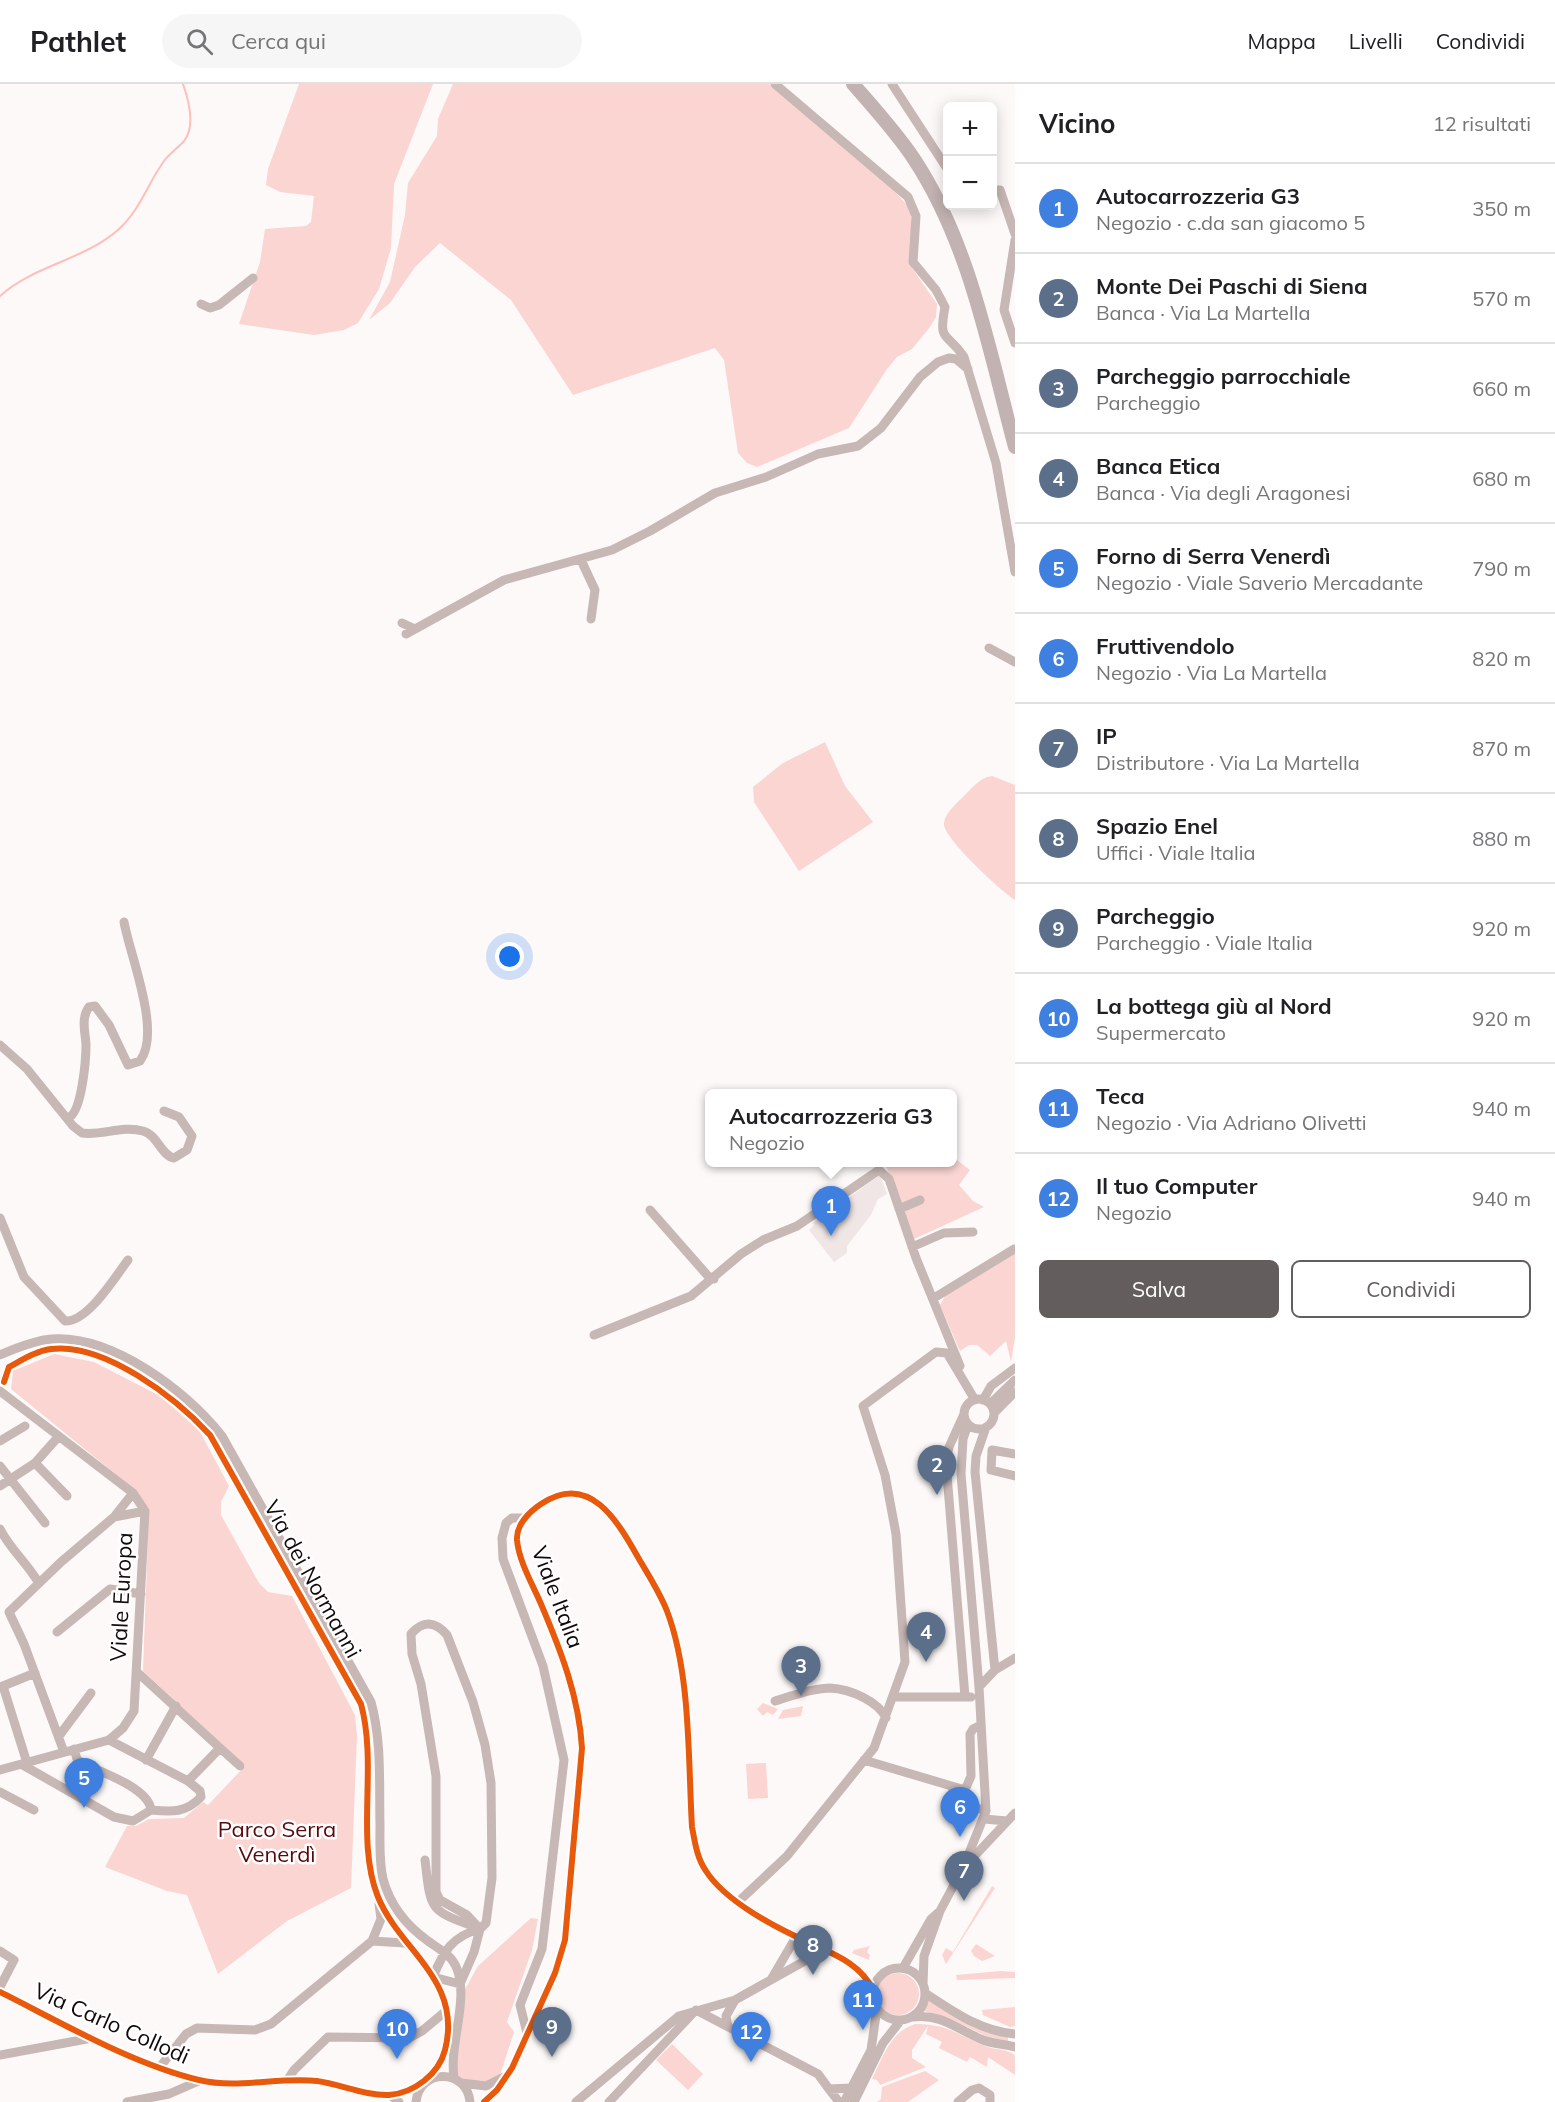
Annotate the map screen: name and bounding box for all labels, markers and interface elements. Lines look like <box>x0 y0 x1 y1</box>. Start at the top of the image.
search box <box>162 14 582 68</box>
text: Pathlet <box>30 24 126 59</box>
icon: search <box>183 25 216 58</box>
text: Cerca qui <box>231 27 326 55</box>
text: Mappa <box>1247 28 1316 54</box>
text: Livelli <box>1349 28 1403 54</box>
text: Condividi <box>1436 28 1525 54</box>
map controls <box>943 102 997 210</box>
button: + <box>943 102 997 156</box>
text: Vicino <box>1039 107 1116 140</box>
text: 12 risultati <box>1433 111 1531 136</box>
button: − <box>943 156 997 210</box>
text: Autocarrozzeria G3 <box>1096 182 1300 210</box>
text: 1 <box>1053 196 1065 221</box>
text: 350 m <box>1472 196 1531 221</box>
text: Negozio · c.da san giacomo 5 <box>1096 210 1365 235</box>
text: Monte Dei Paschi di Siena <box>1096 272 1368 300</box>
text: 2 <box>1053 286 1065 311</box>
text: 570 m <box>1472 286 1531 311</box>
text: Banca · Via La Martella <box>1096 300 1311 325</box>
text: Parcheggio parrocchiale <box>1096 362 1351 390</box>
text: 3 <box>1053 376 1065 401</box>
text: 660 m <box>1472 376 1531 401</box>
text: Parcheggio <box>1096 390 1200 415</box>
text: Banca Etica <box>1096 452 1221 480</box>
text: 4 <box>1053 466 1065 491</box>
text: 680 m <box>1472 466 1531 491</box>
text: Banca · Via degli Aragonesi <box>1096 480 1350 505</box>
text: Forno di Serra Venerdì <box>1096 542 1330 570</box>
text: 5 <box>1053 556 1065 581</box>
text: 790 m <box>1472 556 1531 581</box>
text: Negozio · Viale Saverio Mercadante <box>1096 570 1423 595</box>
text: Fruttivendolo <box>1096 632 1234 660</box>
text: 6 <box>1053 646 1065 671</box>
text: 820 m <box>1472 646 1531 671</box>
text: Negozio · Via La Martella <box>1096 660 1327 685</box>
text: IP <box>1096 722 1117 750</box>
text: 7 <box>1053 736 1065 761</box>
text: 870 m <box>1472 736 1531 761</box>
text: Distributore · Via La Martella <box>1096 750 1360 775</box>
text: Spazio Enel <box>1096 812 1218 840</box>
text: 8 <box>1053 826 1065 851</box>
text: 880 m <box>1472 826 1531 851</box>
text: Uffici · Viale Italia <box>1096 840 1256 865</box>
text: Parcheggio <box>1096 902 1215 930</box>
text: 9 <box>1053 916 1065 941</box>
text: 920 m <box>1472 916 1531 941</box>
text: Parcheggio · Viale Italia <box>1096 930 1313 955</box>
your location <box>495 942 524 971</box>
text: La bottega giù al Nord <box>1096 992 1332 1020</box>
text: 10 <box>1047 1006 1071 1031</box>
text: 920 m <box>1472 1006 1531 1031</box>
text: Supermercato <box>1096 1020 1226 1045</box>
text: Teca <box>1096 1082 1145 1110</box>
popup <box>705 1089 957 1167</box>
text: 11 <box>1047 1096 1071 1121</box>
text: 940 m <box>1472 1096 1531 1121</box>
text: Autocarrozzeria G3 <box>729 1102 933 1130</box>
text: Negozio · Via Adriano Olivetti <box>1096 1110 1367 1135</box>
text: Negozio <box>729 1130 805 1155</box>
text: Il tuo Computer <box>1096 1172 1257 1200</box>
pin: 1 <box>812 1186 850 1236</box>
text: 12 <box>1047 1186 1071 1211</box>
text: 940 m <box>1472 1186 1531 1211</box>
text: Negozio <box>1096 1200 1172 1225</box>
button: Salva <box>1039 1260 1279 1318</box>
button: Condividi <box>1291 1260 1531 1318</box>
pin: 2 <box>918 1446 956 1495</box>
street label: Via dei Normanni <box>258 1495 368 1663</box>
street label: Viale Europa <box>104 1532 138 1662</box>
street label: Viale Italia <box>526 1542 590 1652</box>
pin: 4 <box>906 1612 946 1662</box>
pin: 3 <box>782 1646 820 1696</box>
pin: 5 <box>64 1758 104 1808</box>
pin: 6 <box>940 1788 980 1837</box>
park label: Parco Serra Venerdì <box>218 1815 336 1868</box>
pin: 7 <box>944 1852 984 1901</box>
pin: 8 <box>794 1926 832 1975</box>
street label: Via Carlo Collodi <box>30 1976 194 2070</box>
pin: 11 <box>844 1980 882 2030</box>
pin: 9 <box>532 2008 572 2057</box>
pin: 10 <box>378 2010 416 2059</box>
pin: 12 <box>732 2012 771 2062</box>

